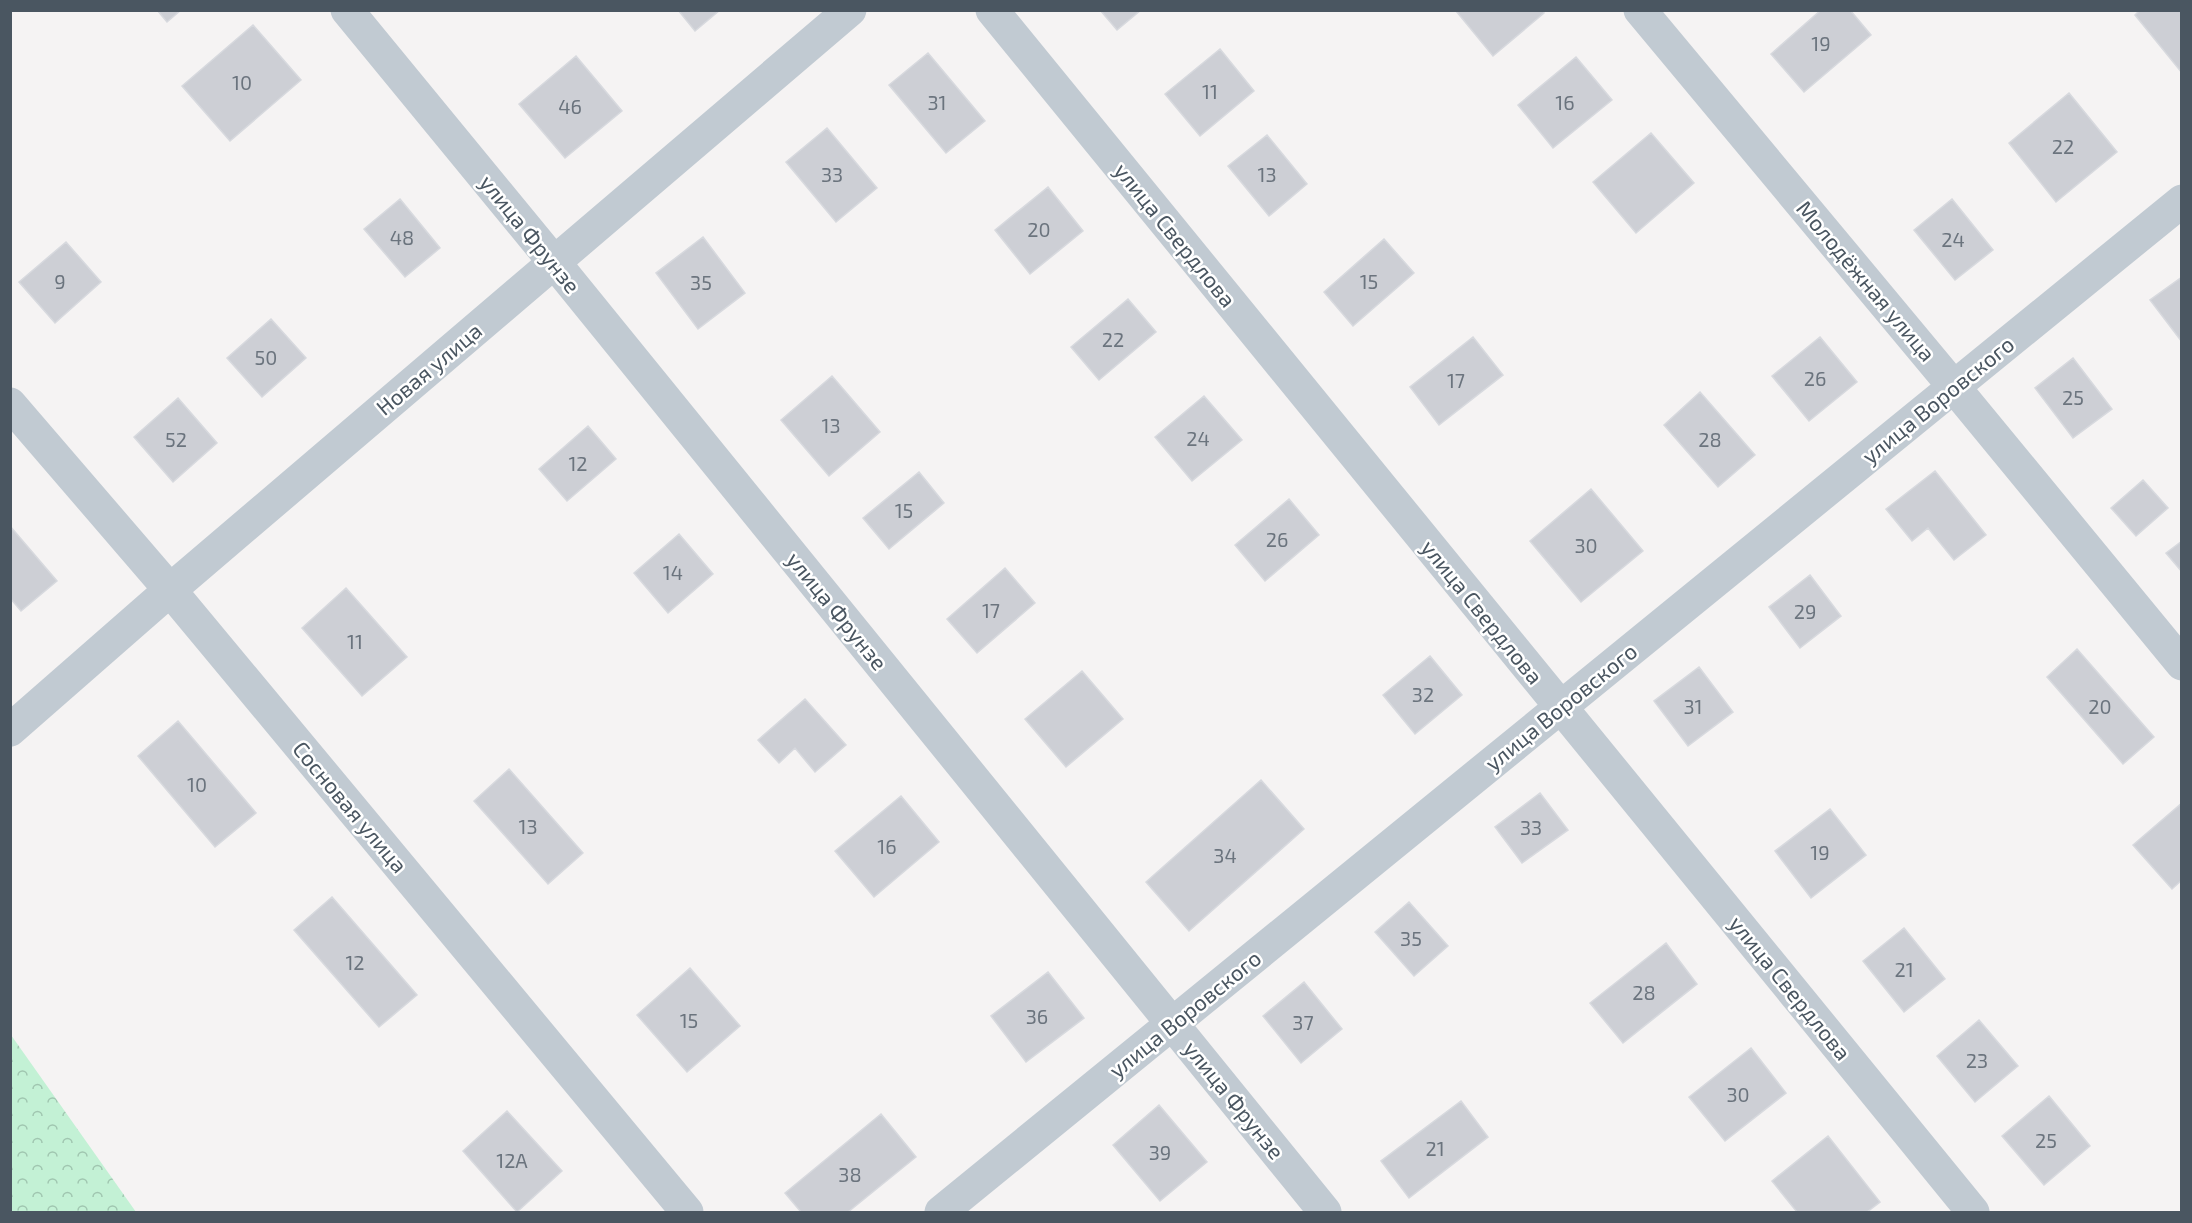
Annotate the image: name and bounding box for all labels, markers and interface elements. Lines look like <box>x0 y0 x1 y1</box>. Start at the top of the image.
house number: 19 <box>1811 31 1831 55</box>
house number: 10 <box>232 70 252 94</box>
house number: 11 <box>1202 79 1218 103</box>
house number: 31 <box>927 90 947 114</box>
house number: 16 <box>1555 90 1575 114</box>
house number: 46 <box>558 94 582 118</box>
house number: 22 <box>2052 134 2074 158</box>
street label: улица Свердлова <box>1109 157 1242 312</box>
house number: 33 <box>821 162 843 186</box>
house number: 13 <box>1257 162 1277 186</box>
street label: улица Фрунзе <box>474 169 586 298</box>
street label: Молодёжная улица <box>1791 195 1941 367</box>
house number: 20 <box>1027 217 1051 241</box>
house number: 48 <box>390 225 414 249</box>
house number: 24 <box>1941 227 1965 251</box>
house number: 9 <box>54 269 66 293</box>
house number: 15 <box>1360 269 1378 293</box>
house number: 35 <box>690 270 712 294</box>
street label: Новая улица <box>370 317 487 421</box>
house number: 22 <box>1102 327 1124 351</box>
street label: улица Воровского <box>1856 330 2019 469</box>
house number: 50 <box>255 345 277 369</box>
house number: 26 <box>1804 366 1826 390</box>
house number: 17 <box>1447 368 1465 392</box>
house number: 25 <box>2062 385 2084 409</box>
house number: 13 <box>821 413 841 437</box>
house number: 24 <box>1186 426 1210 450</box>
house number: 52 <box>165 427 187 451</box>
house number: 28 <box>1698 427 1722 451</box>
house number: 12 <box>568 451 588 475</box>
house number: 15 <box>895 498 913 522</box>
house number: 26 <box>1266 527 1288 551</box>
house number: 30 <box>1574 533 1598 557</box>
street label: улица Свердлова <box>1416 534 1549 689</box>
street label: улица Фрунзе <box>781 546 893 675</box>
house number: 14 <box>663 560 683 584</box>
house number: 17 <box>982 598 1000 622</box>
house number: 29 <box>1794 599 1816 623</box>
house number: 11 <box>347 629 363 653</box>
street label: улица Воровского <box>1479 637 1642 776</box>
house number: 32 <box>1412 682 1434 706</box>
house number: 31 <box>1683 694 1703 718</box>
house number: 20 <box>2088 694 2112 718</box>
street label: Сосновая улица <box>287 735 413 878</box>
house number: 10 <box>187 772 207 796</box>
house number: 13 <box>518 814 538 838</box>
house number: 33 <box>1520 815 1542 839</box>
house number: 16 <box>877 834 897 858</box>
house number: 19 <box>1810 840 1830 864</box>
house number: 34 <box>1213 843 1237 867</box>
street label: улица Свердлова <box>1724 910 1857 1065</box>
house number: 35 <box>1400 926 1422 950</box>
street label: улица Воровского <box>1103 944 1266 1083</box>
house number: 12 <box>345 950 365 974</box>
house number: 21 <box>1894 957 1914 981</box>
house number: 28 <box>1632 980 1656 1004</box>
house number: 36 <box>1026 1004 1048 1028</box>
house number: 15 <box>680 1008 698 1032</box>
house number: 37 <box>1292 1010 1314 1034</box>
street label: улица Фрунзе <box>1178 1035 1290 1164</box>
house number: 23 <box>1966 1048 1988 1072</box>
house number: 30 <box>1726 1082 1750 1106</box>
house number: 25 <box>2035 1128 2057 1152</box>
house number: 21 <box>1425 1136 1445 1160</box>
house number: 39 <box>1149 1140 1171 1164</box>
house number: 12А <box>496 1148 528 1172</box>
house number: 38 <box>838 1162 862 1186</box>

